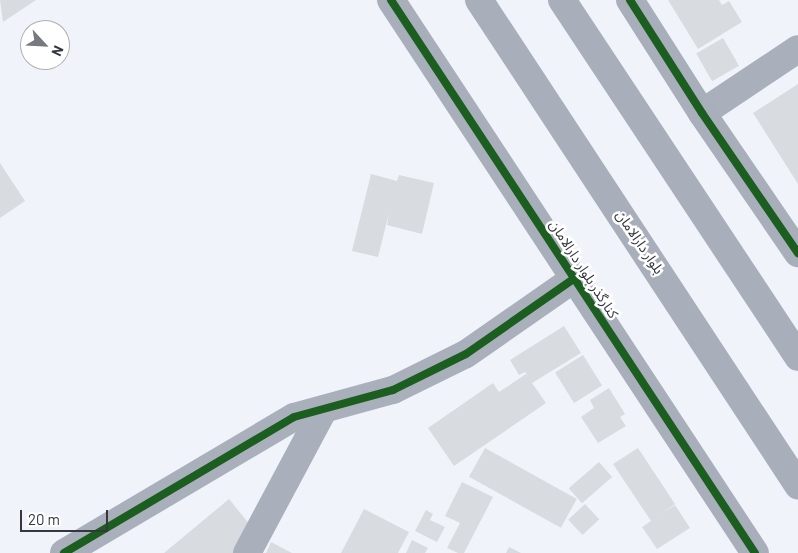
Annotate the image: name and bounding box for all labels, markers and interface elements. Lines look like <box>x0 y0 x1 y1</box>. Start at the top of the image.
north arrow <box>20 20 70 70</box>
text: N <box>48 43 68 59</box>
street label: بلوار دارالامان <box>613 207 667 277</box>
street label: کنارگذر بلوار دارالامان <box>546 217 622 321</box>
scale bar <box>22 500 110 532</box>
text: 20 m <box>28 510 60 528</box>

